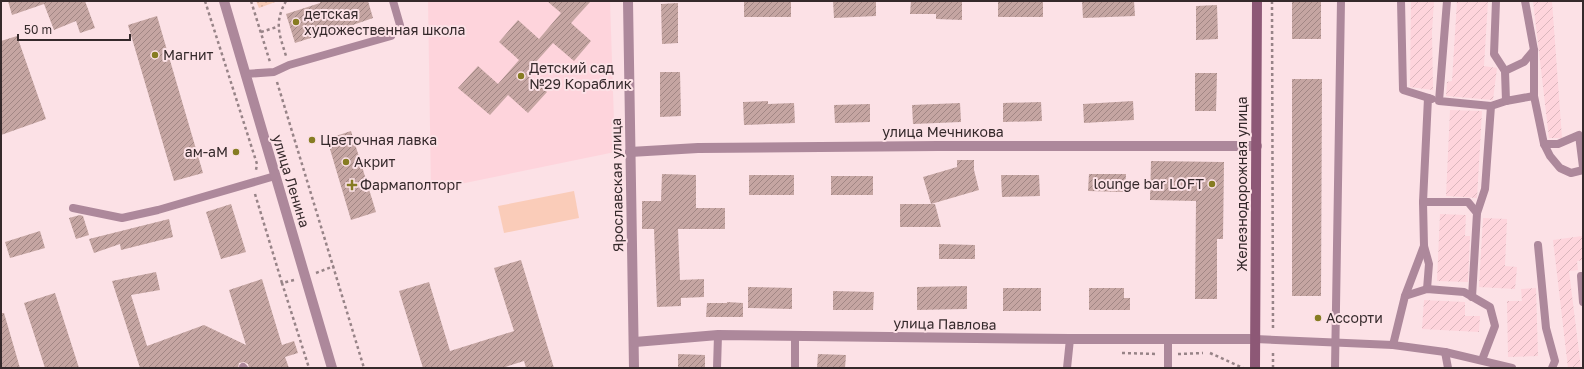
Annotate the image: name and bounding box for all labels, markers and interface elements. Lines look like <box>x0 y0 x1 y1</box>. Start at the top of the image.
place label: детская художественная школа <box>304 5 465 38</box>
scale bar <box>18 16 130 42</box>
marker: детская художественная школа <box>291 17 301 27</box>
text: 50 m <box>24 22 52 37</box>
place label: Магнит <box>163 46 213 63</box>
marker: Магнит <box>150 50 160 60</box>
place label: Детский сад №29 Кораблик <box>529 59 632 92</box>
marker: Детский сад №29 Кораблик <box>516 71 526 81</box>
street label: Железнодорожная улица <box>1233 96 1250 272</box>
street label: Ярославская улица <box>607 118 626 252</box>
street label: улица Мечникова <box>882 123 1004 140</box>
place label: Цветочная лавка <box>320 131 437 148</box>
street label: улица Ленина <box>269 132 314 229</box>
marker: Цветочная лавка <box>307 135 317 145</box>
place label: ам-аМ <box>185 143 228 160</box>
marker: ам-аМ <box>231 147 241 157</box>
place label: Акрит <box>354 153 396 170</box>
marker: Акрит <box>341 157 351 167</box>
place label: lounge bar LOFT <box>1093 175 1204 192</box>
place label: Фармаполторг <box>360 176 462 193</box>
marker: lounge bar LOFT <box>1207 179 1217 189</box>
marker: Фармаполторг <box>347 180 357 190</box>
place label: Ассорти <box>1326 309 1383 326</box>
marker: Ассорти <box>1313 313 1323 323</box>
street label: улица Павлова <box>893 314 997 333</box>

